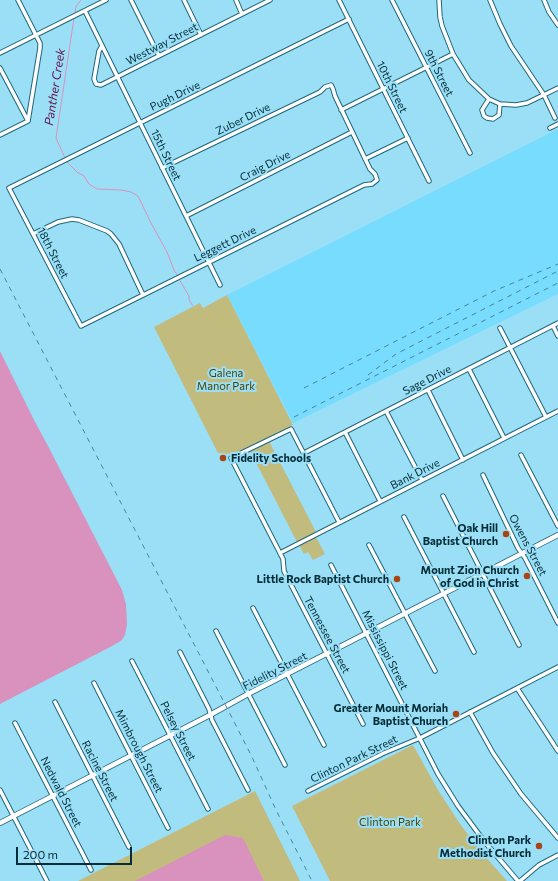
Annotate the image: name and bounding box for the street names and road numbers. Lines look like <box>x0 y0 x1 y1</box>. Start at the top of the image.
street label: Westway Street <box>124 20 200 68</box>
street label: 9th Street <box>422 47 456 99</box>
street label: 10th Street <box>374 59 410 115</box>
street label: Pugh Drive <box>148 78 202 114</box>
street label: Zuber Drive <box>214 100 272 138</box>
street label: 15th Street <box>148 127 184 183</box>
street label: Craig Drive <box>237 148 293 184</box>
street label: Leggett Drive <box>192 223 258 265</box>
street label: 18th Street <box>35 225 71 281</box>
street label: Sage Drive <box>401 362 453 398</box>
street label: Bank Drive <box>388 456 442 492</box>
street label: Owens Street <box>506 512 550 578</box>
street label: Tennessee Street <box>301 594 353 676</box>
street label: Mississippi Street <box>359 608 411 692</box>
street label: Fidelity Street <box>241 649 309 693</box>
street label: Pelsey Street <box>157 699 199 763</box>
street label: Mimbrough Street <box>112 707 166 795</box>
street label: Clinton Park Street <box>308 732 400 786</box>
street label: Racine Street <box>79 738 121 804</box>
street label: Nedwald Street <box>38 755 84 829</box>

